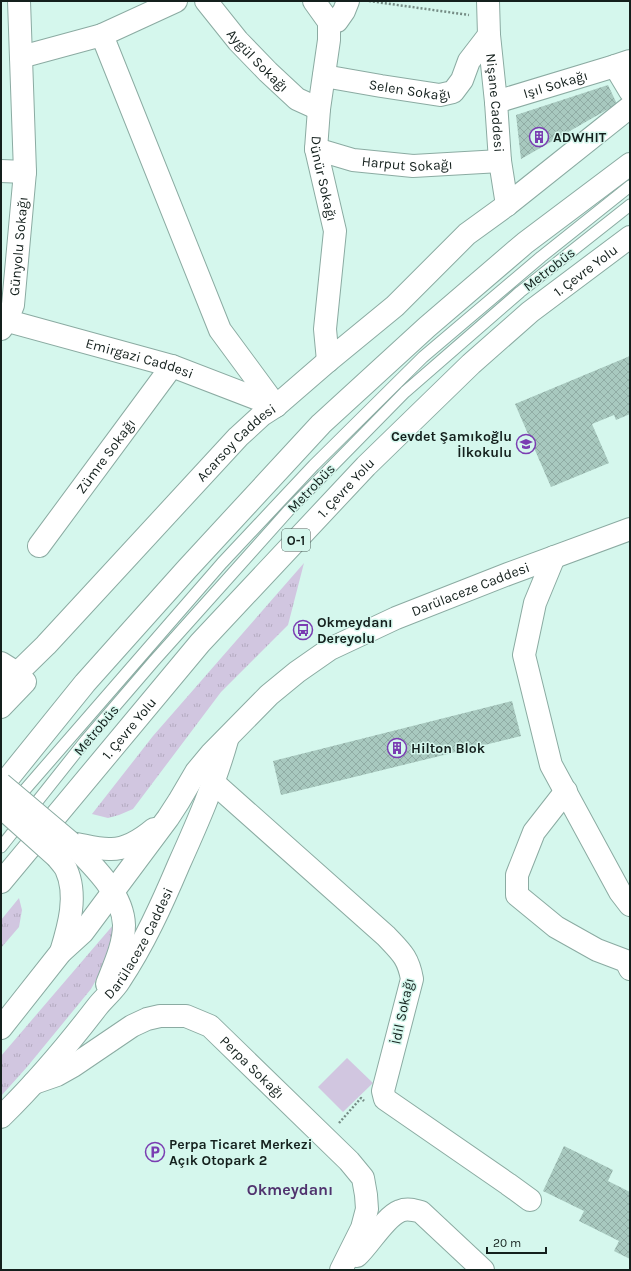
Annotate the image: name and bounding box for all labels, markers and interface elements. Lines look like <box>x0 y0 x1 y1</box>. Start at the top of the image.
street label: Aygül Sokağı <box>223 26 292 96</box>
street label: Nişane Caddesi <box>482 52 507 153</box>
street label: Işıl Sokağı <box>521 67 590 102</box>
street label: Selen Sokağı <box>368 76 452 104</box>
building icon: ADWHIT <box>528 126 550 148</box>
place label: ADWHIT <box>553 129 607 146</box>
street label: Dünür Sokağı <box>306 135 340 223</box>
street label: Harput Sokağı <box>361 153 453 175</box>
street label: Günyolu Sokağı <box>6 196 32 297</box>
street label: 1. Çevre Yolu <box>550 241 621 300</box>
street label: Metrobüs <box>520 244 579 295</box>
street label: Emirgazi Caddesi <box>84 335 196 382</box>
street label: Acarsoy Caddesi <box>193 400 279 485</box>
street label: Zümre Sokağı <box>73 415 139 497</box>
place label: Cevdet Şamıkoğlu İlkokulu <box>391 428 512 461</box>
school or university icon: Cevdet Şamıkoğlu İlkokulu <box>515 433 537 455</box>
street label: 1. Çevre Yolu <box>314 455 378 521</box>
street label: Metrobüs <box>284 460 339 516</box>
road number: O-1 <box>282 529 310 551</box>
street label: Darülaceze Caddesi <box>409 559 532 620</box>
place label: Okmeydanı Dereyolu <box>317 614 393 647</box>
bus stop icon: Okmeydanı Dereyolu <box>292 619 314 641</box>
street label: 1. Çevre Yolu <box>99 694 160 763</box>
street label: Metrobüs <box>70 701 123 759</box>
building icon: Hilton Blok <box>386 737 408 759</box>
place label: Hilton Blok <box>411 740 486 757</box>
street label: Darülaceze Caddesi <box>101 885 177 1003</box>
street label: İdil Sokağı <box>387 976 418 1046</box>
street label: Perpa Sokağı <box>216 1033 288 1103</box>
place label: Perpa Ticaret Merkezi Açık Otopark 2 <box>169 1136 312 1169</box>
parking icon: Perpa Ticaret Merkezi Açık Otopark 2 <box>144 1141 166 1163</box>
district label: Okmeydanı <box>247 1180 333 1199</box>
scale bar <box>487 1229 546 1255</box>
text: 20 m <box>493 1236 521 1250</box>

